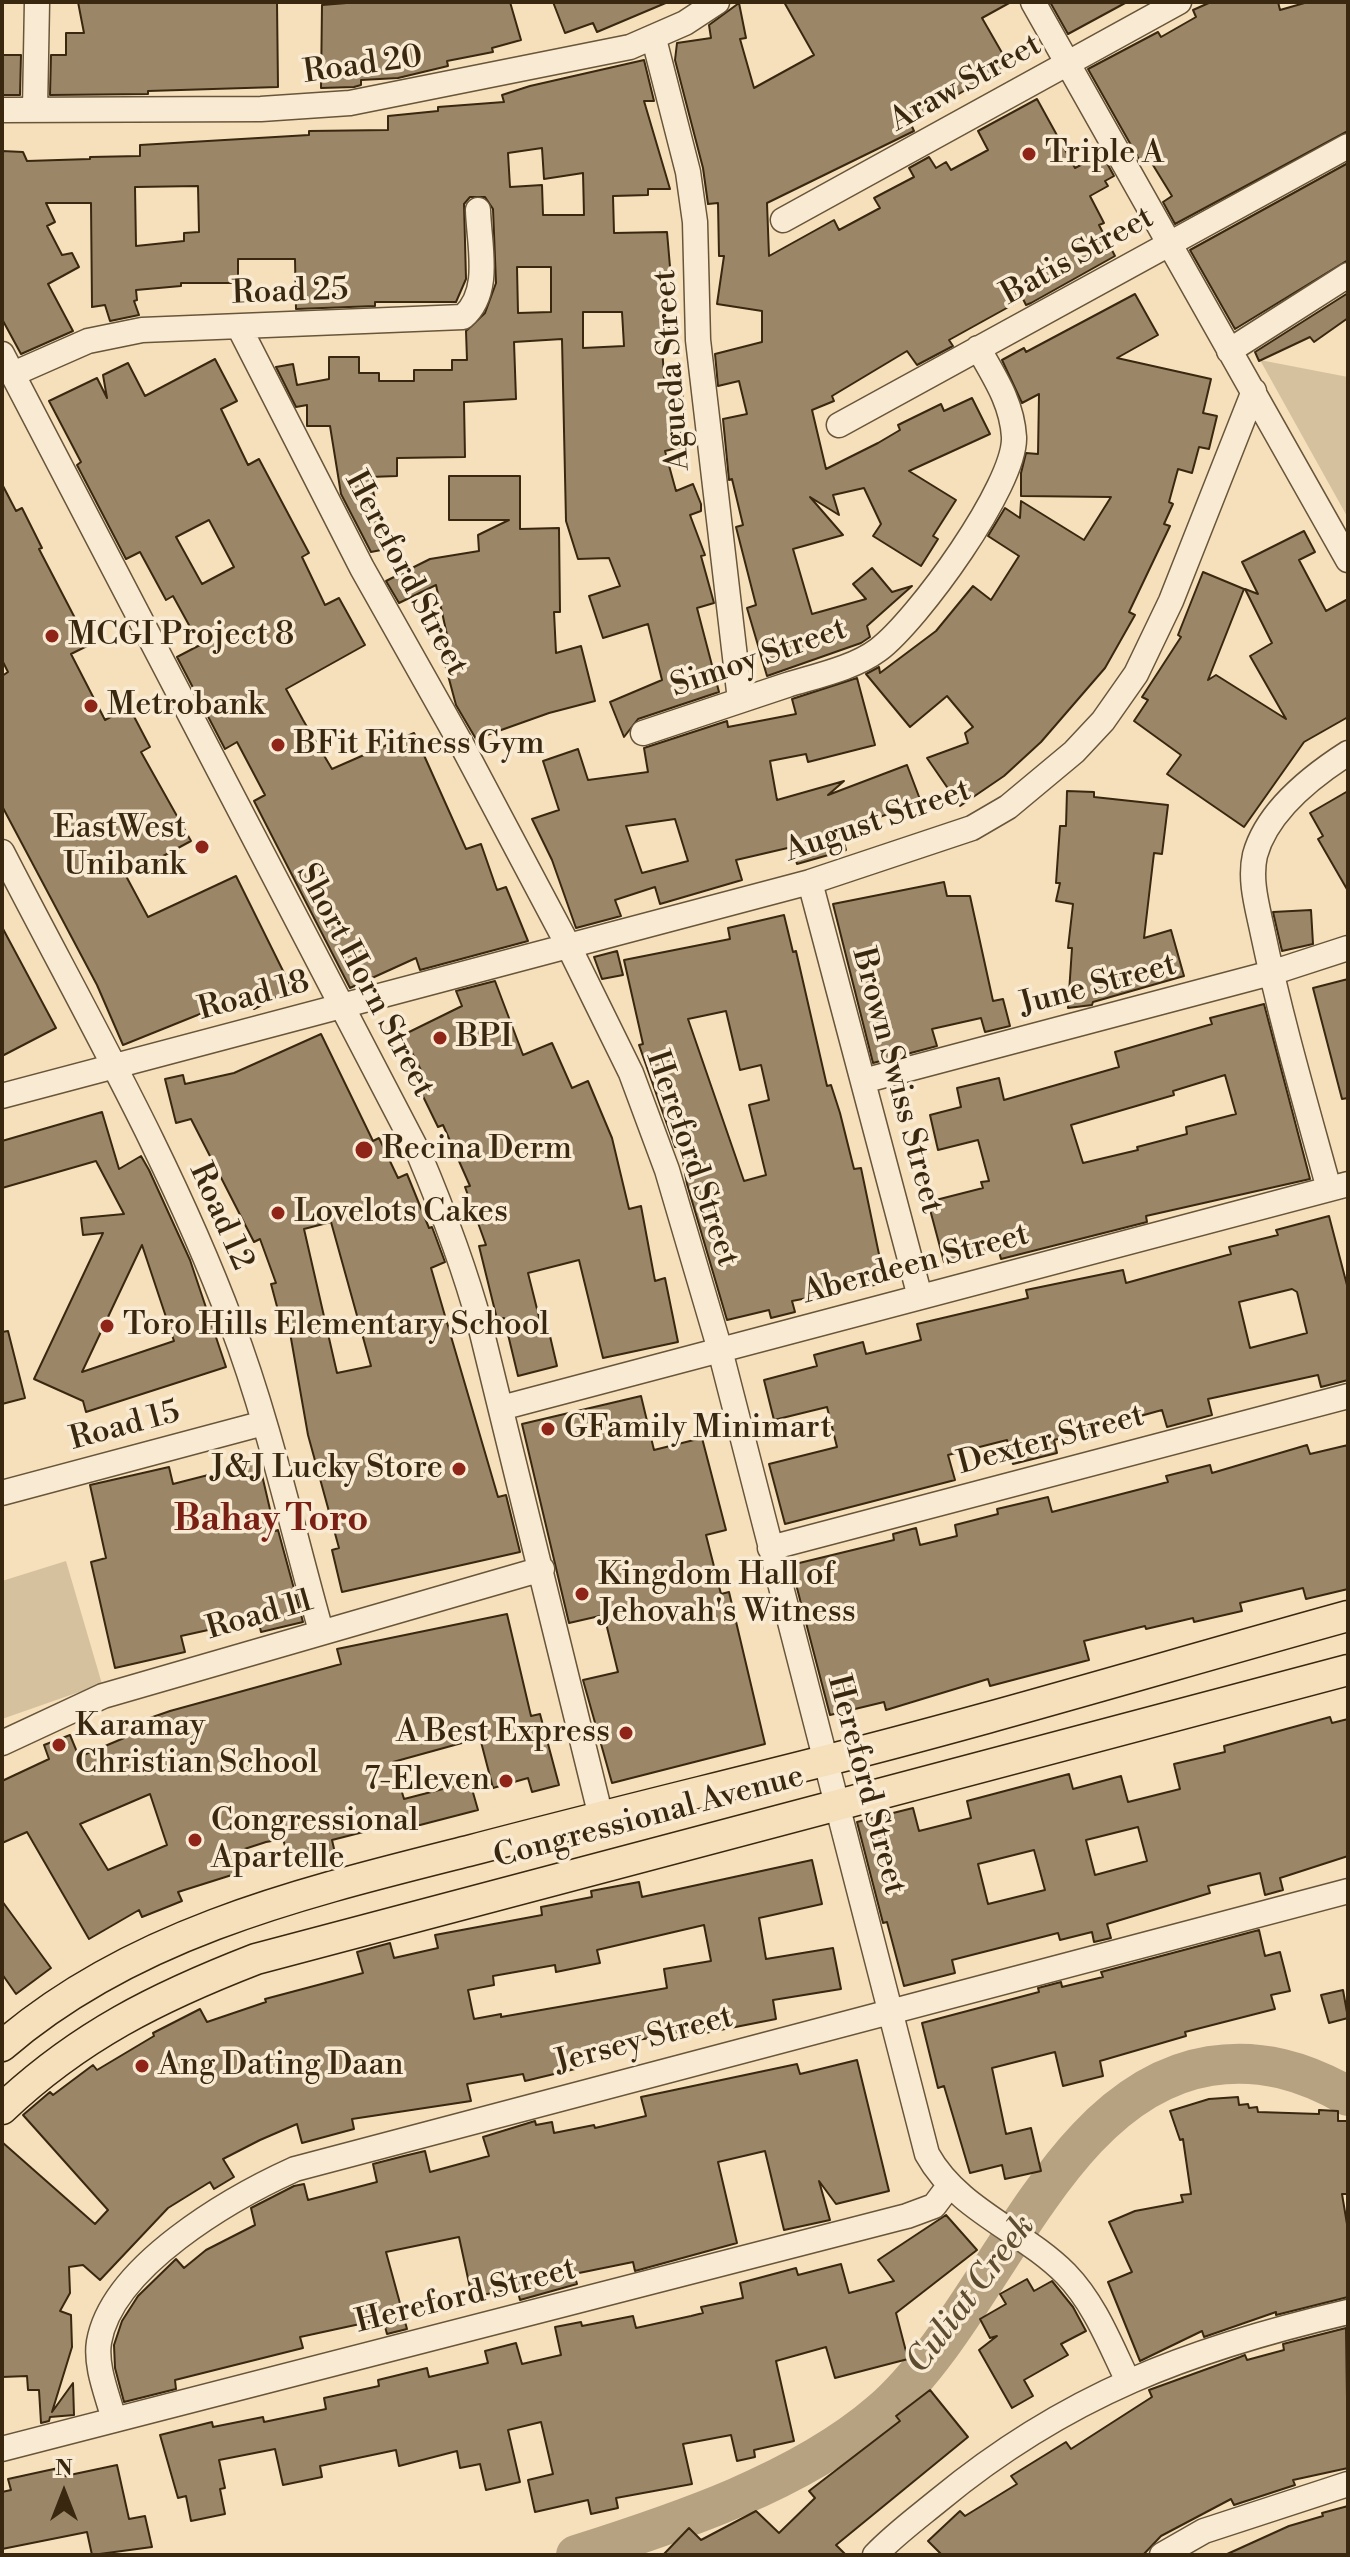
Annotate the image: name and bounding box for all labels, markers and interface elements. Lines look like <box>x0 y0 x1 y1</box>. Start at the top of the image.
street label: Araw Street <box>884 27 1048 141</box>
street label: Road 20 <box>301 39 425 93</box>
place label: Triple A <box>1045 135 1164 173</box>
marker: Triple A <box>1020 145 1038 163</box>
street label: Batis Street <box>995 199 1161 315</box>
street label: Agueda Street <box>647 268 699 472</box>
street label: Road 25 <box>231 272 349 314</box>
street label: Hereford Street <box>335 465 475 683</box>
street label: Simoy Street <box>666 611 852 707</box>
place label: MCGI Project 8 <box>68 617 294 655</box>
marker: MCGI Project 8 <box>43 627 61 645</box>
place label: Metrobank <box>107 687 264 725</box>
marker: Metrobank <box>82 697 100 715</box>
place label: BFit Fitness Gym <box>294 726 544 764</box>
marker: BFit Fitness Gym <box>269 736 287 754</box>
street label: August Street <box>780 772 976 872</box>
place label: EastWest Unibank <box>53 810 186 885</box>
marker: EastWest Unibank <box>193 838 211 856</box>
street label: Short Horn Street <box>286 858 442 1104</box>
street label: Brown Swiss Street <box>842 944 950 1218</box>
street label: June Street <box>1015 947 1181 1025</box>
street label: Road 18 <box>194 964 314 1030</box>
place label: BPI <box>456 1019 513 1057</box>
marker: BPI <box>431 1029 449 1047</box>
street label: Hereford Street <box>636 1046 746 1272</box>
place label: Recina Derm <box>382 1131 572 1169</box>
marker: Recina Derm <box>353 1139 375 1161</box>
street label: Road 12 <box>179 1157 261 1277</box>
place label: Lovelots Cakes <box>294 1194 508 1232</box>
marker: Lovelots Cakes <box>269 1204 287 1222</box>
street label: Aberdeen Street <box>799 1216 1033 1314</box>
place label: Toro Hills Elementary School <box>123 1307 549 1345</box>
marker: Toro Hills Elementary School <box>98 1317 116 1335</box>
street label: Road 15 <box>66 1394 184 1460</box>
street label: Dexter Street <box>953 1398 1149 1484</box>
place label: GFamily Minimart <box>564 1410 832 1448</box>
marker: GFamily Minimart <box>539 1420 557 1438</box>
place label: J&J Lucky Store <box>210 1450 443 1488</box>
marker: J&J Lucky Store <box>450 1460 468 1478</box>
district label: Bahay Toro <box>173 1499 369 1543</box>
place label: Kingdom Hall of Jehovah's Witness <box>598 1557 856 1632</box>
street label: Road 11 <box>202 1582 318 1650</box>
marker: Kingdom Hall of Jehovah's Witness <box>573 1585 591 1603</box>
street label: Hereford Street <box>817 1671 913 1899</box>
place label: Karamay Christian School <box>75 1708 318 1783</box>
place label: A Best Express <box>396 1714 610 1752</box>
marker: A Best Express <box>617 1724 635 1742</box>
marker: Karamay Christian School <box>50 1736 68 1754</box>
street label: Congressional Avenue <box>490 1758 808 1878</box>
place label: 7-Eleven <box>364 1762 490 1800</box>
marker: 7-Eleven <box>497 1772 515 1790</box>
place label: Congressional Apartelle <box>211 1803 418 1878</box>
marker: Congressional Apartelle <box>186 1831 204 1849</box>
street label: Jersey Street <box>551 1999 737 2083</box>
place label: Ang Dating Daan <box>158 2047 404 2085</box>
marker: Ang Dating Daan <box>133 2057 151 2075</box>
water label: Culiat Creek <box>899 2208 1045 2382</box>
street label: Hereford Street <box>352 2251 580 2343</box>
north arrow <box>24 2453 104 2533</box>
text: N <box>55 2455 73 2482</box>

